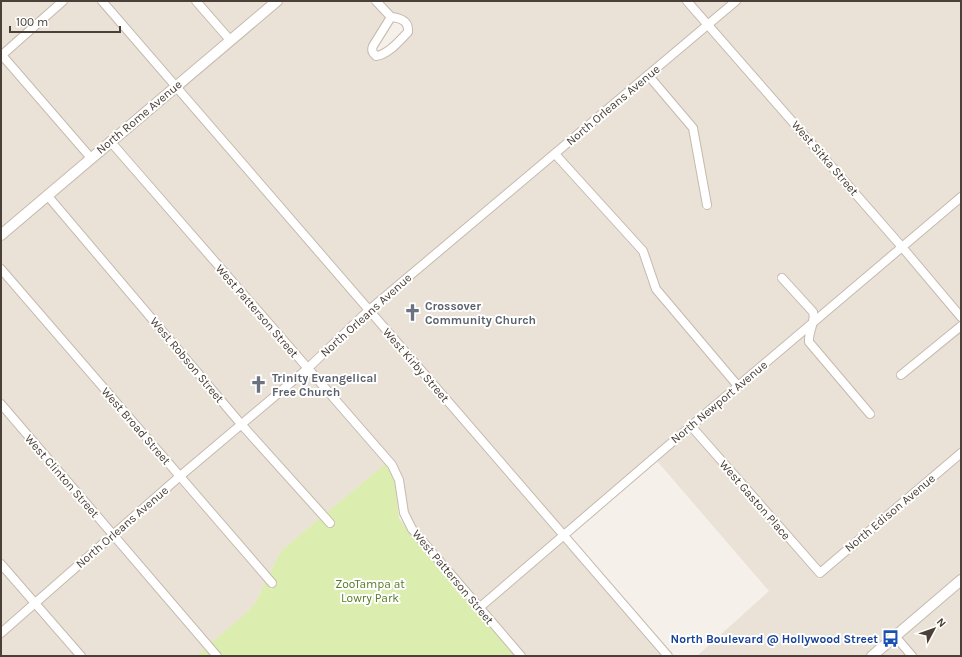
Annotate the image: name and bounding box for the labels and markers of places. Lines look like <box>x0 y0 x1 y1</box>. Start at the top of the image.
place label: Crossover Community Church <box>425 299 536 327</box>
church icon: Crossover Community Church <box>402 303 422 323</box>
place label: Trinity Evangelical Free Church <box>272 371 377 399</box>
church icon: Trinity Evangelical Free Church <box>249 375 269 395</box>
bus stop icon: North Boulevard @ Hollywood Street <box>881 629 901 649</box>
place label: North Boulevard @ Hollywood Street <box>671 632 878 646</box>

